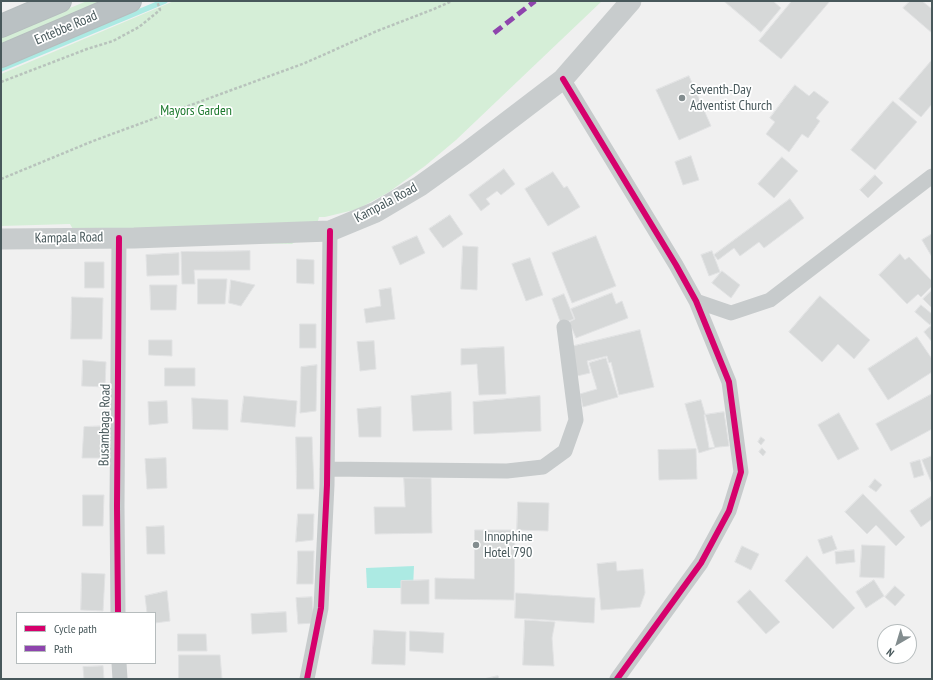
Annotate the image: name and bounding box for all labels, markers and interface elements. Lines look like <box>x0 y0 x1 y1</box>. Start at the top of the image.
street label: Entebbe Road <box>32 7 100 49</box>
place label: Seventh-Day Adventist Church <box>690 82 772 114</box>
marker: Seventh-Day Adventist Church <box>677 93 687 103</box>
park label: Mayors Garden <box>160 103 232 119</box>
street label: Kampala Road <box>352 179 420 227</box>
street label: Kampala Road <box>34 229 104 247</box>
street label: Busambaga Road <box>96 384 114 466</box>
place label: Innophine Hotel 790 <box>484 529 533 562</box>
marker: Innophine Hotel 790 <box>471 540 481 550</box>
legend <box>16 612 156 664</box>
text: Cycle path <box>54 621 97 636</box>
north arrow <box>877 624 917 664</box>
text: Path <box>54 641 72 656</box>
text: N <box>884 645 897 660</box>

